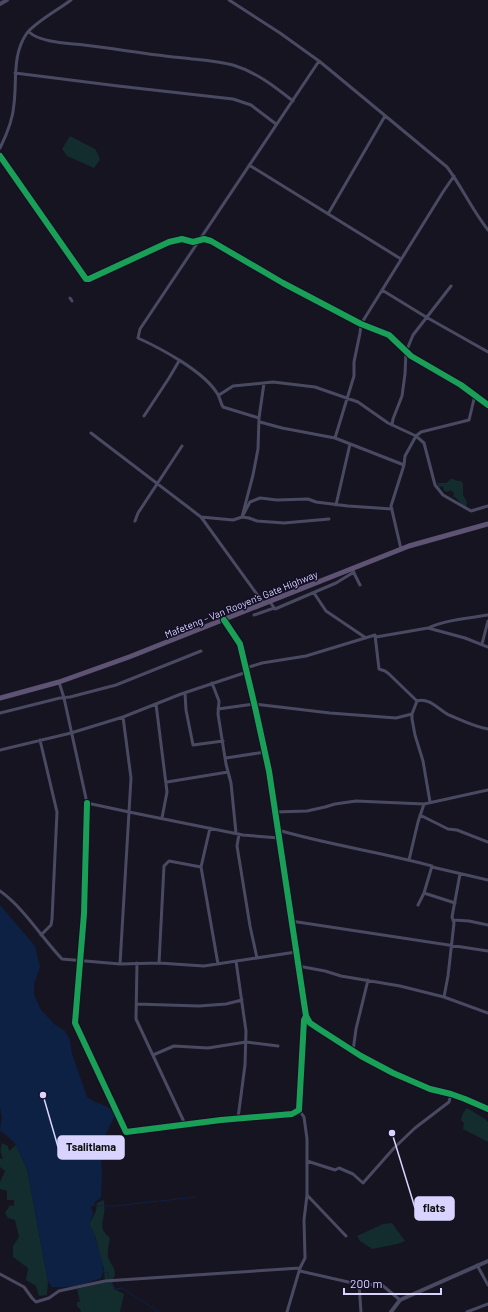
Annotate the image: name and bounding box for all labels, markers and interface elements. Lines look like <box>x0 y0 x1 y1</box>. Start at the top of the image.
street label: Mafeteng - Van Rooyen's Gate Highway <box>163 568 320 640</box>
callout: Tsalitlama <box>58 1136 124 1159</box>
text: Tsalitlama <box>66 1140 116 1153</box>
callout: flats <box>415 1197 454 1220</box>
text: flats <box>423 1201 446 1214</box>
scale bar <box>344 1270 441 1296</box>
text: 200 m <box>350 1276 382 1290</box>

